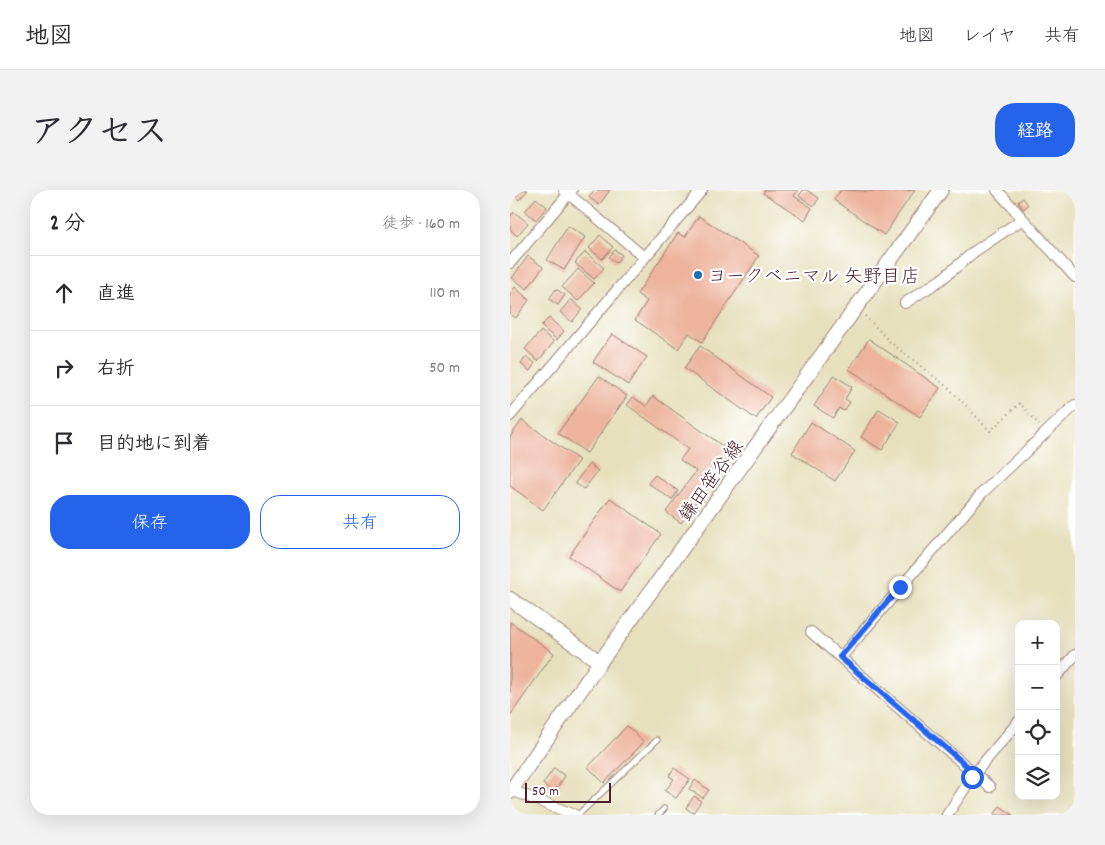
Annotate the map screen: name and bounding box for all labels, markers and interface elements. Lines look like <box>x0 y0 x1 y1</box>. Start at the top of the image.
text: 地図 <box>25 21 73 55</box>
text: 地図 <box>899 25 935 50</box>
text: レイヤ <box>963 25 1016 50</box>
text: 共有 <box>1044 25 1080 50</box>
button: 経路 <box>995 103 1075 157</box>
text: アクセス <box>30 110 168 160</box>
text: 2 分 <box>50 210 85 240</box>
text: 徒歩 · 160 m <box>382 213 460 236</box>
place label: ヨークベニマル 矢野目店 <box>708 265 920 292</box>
marker: ヨークベニマル 矢野目店 <box>692 269 704 281</box>
icon: ahead <box>50 279 78 307</box>
text: 直進 <box>97 282 135 309</box>
text: 110 m <box>430 282 460 305</box>
icon: right <box>50 354 78 382</box>
text: 右折 <box>97 357 135 384</box>
text: 50 m <box>429 357 460 380</box>
icon: arrive <box>50 429 78 457</box>
text: 目的地に到着 <box>97 432 211 459</box>
street label: 鎌田笹谷線 <box>674 436 752 528</box>
button: 保存 <box>50 495 250 549</box>
button: 共有 <box>260 495 460 549</box>
route end <box>889 576 912 599</box>
map controls <box>1015 620 1060 800</box>
button: + <box>1015 620 1060 665</box>
button: − <box>1015 665 1060 710</box>
button: locate <box>1015 710 1060 755</box>
button: layers <box>1015 755 1060 800</box>
route start <box>961 766 984 789</box>
scale bar <box>525 780 611 803</box>
text: 50 m <box>532 782 559 802</box>

